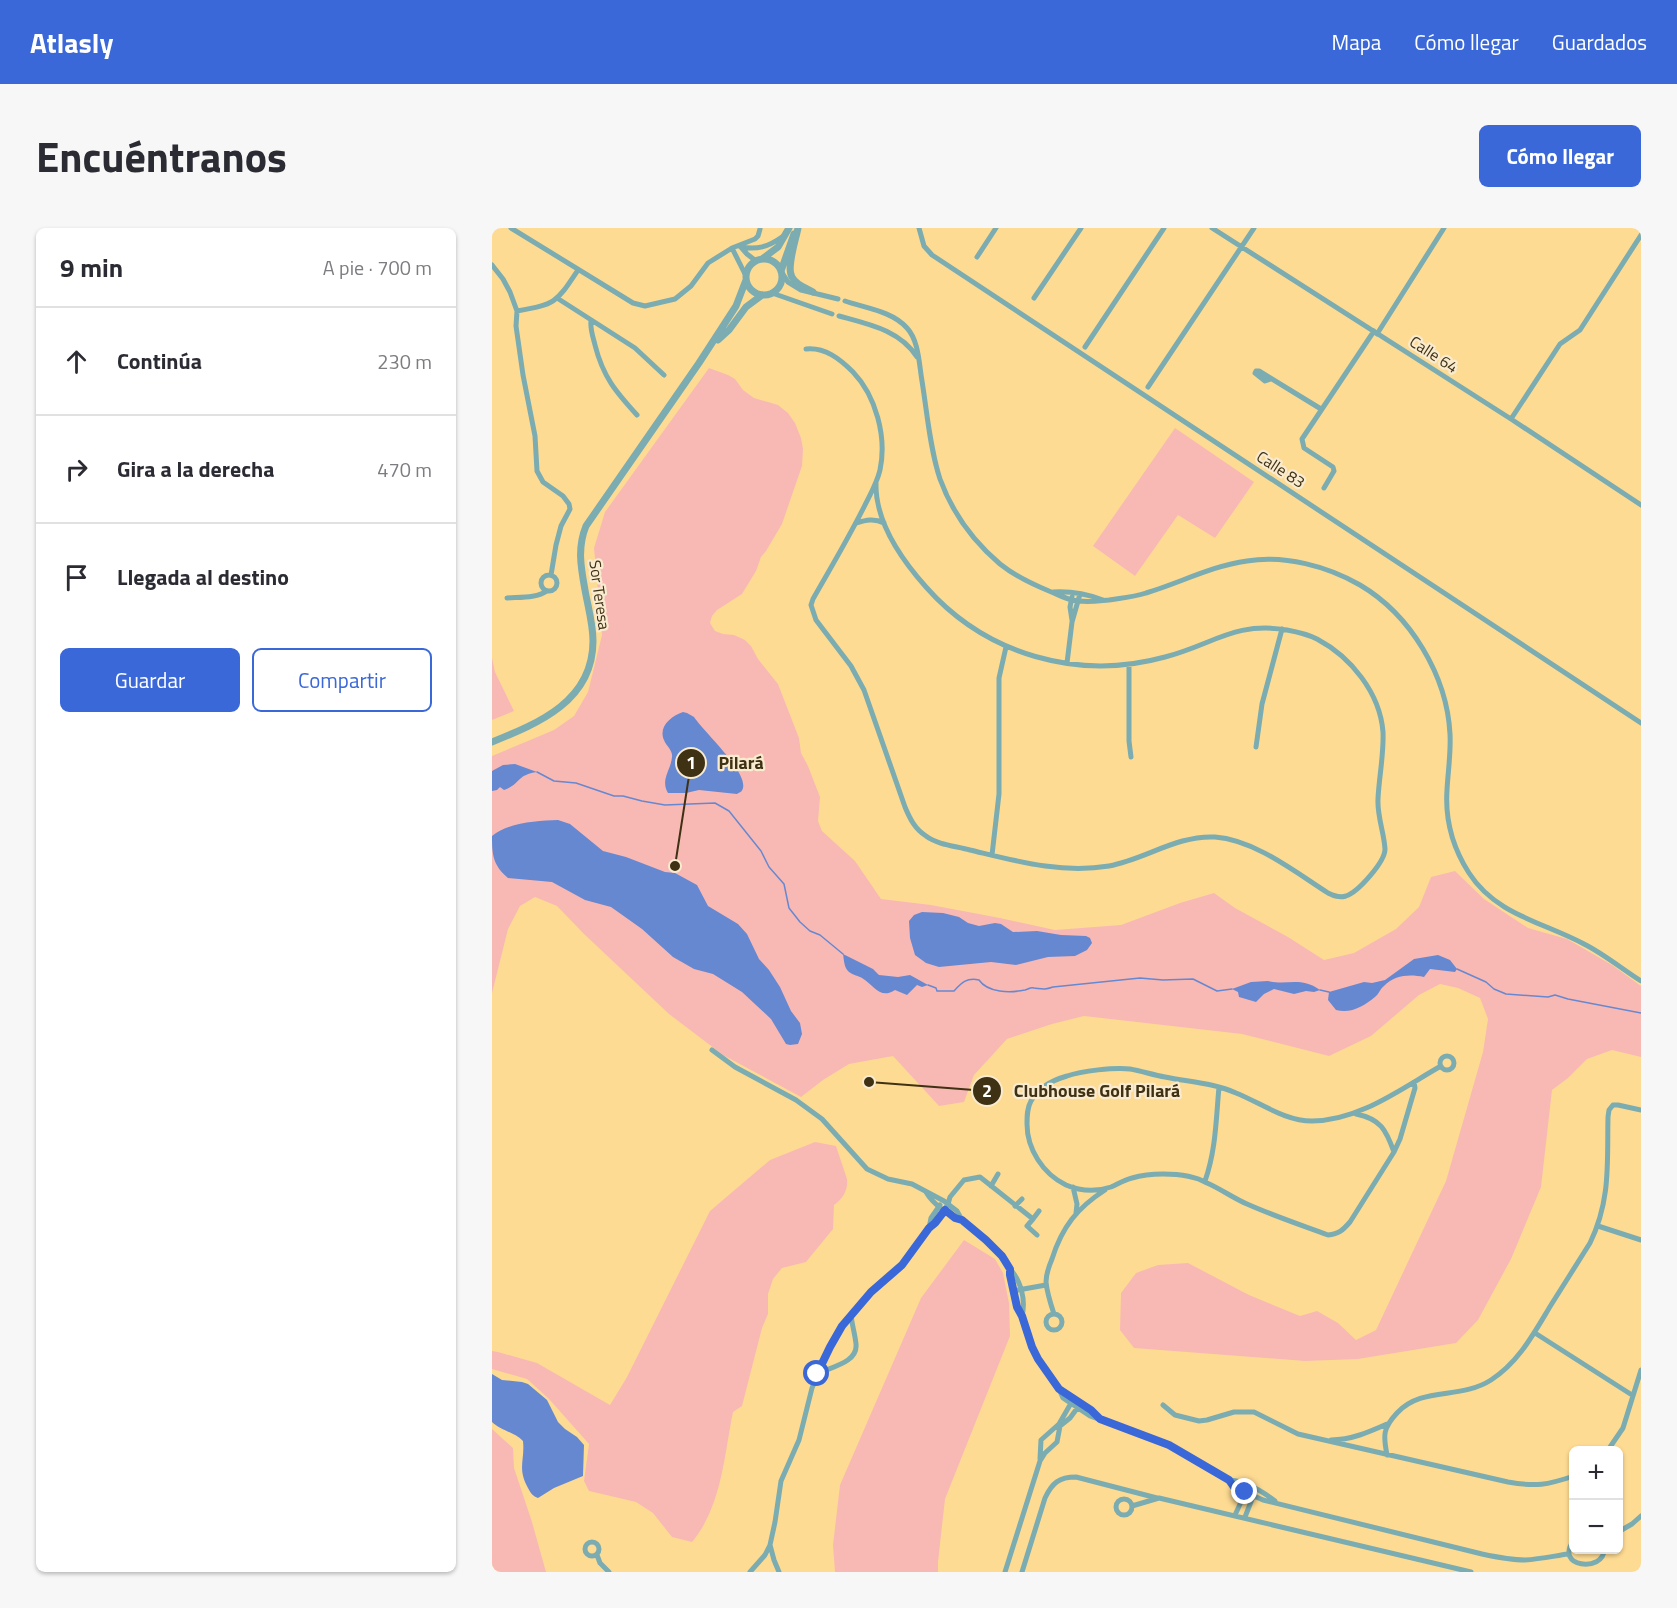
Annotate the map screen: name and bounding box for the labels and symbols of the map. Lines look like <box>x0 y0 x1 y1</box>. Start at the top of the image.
street label: Calle 64 <box>1405 329 1463 379</box>
street label: Calle 83 <box>1252 444 1310 494</box>
street label: Sor Teresa <box>583 559 617 631</box>
callout: Pilará <box>676 745 775 781</box>
text: 1 <box>686 749 696 776</box>
text: Pilará <box>718 749 764 776</box>
callout: Clubhouse Golf Pilará <box>972 1073 1192 1109</box>
text: 2 <box>982 1077 992 1104</box>
text: Clubhouse Golf Pilará <box>1014 1077 1180 1104</box>
route start <box>803 1360 829 1386</box>
route end <box>1231 1478 1257 1504</box>

